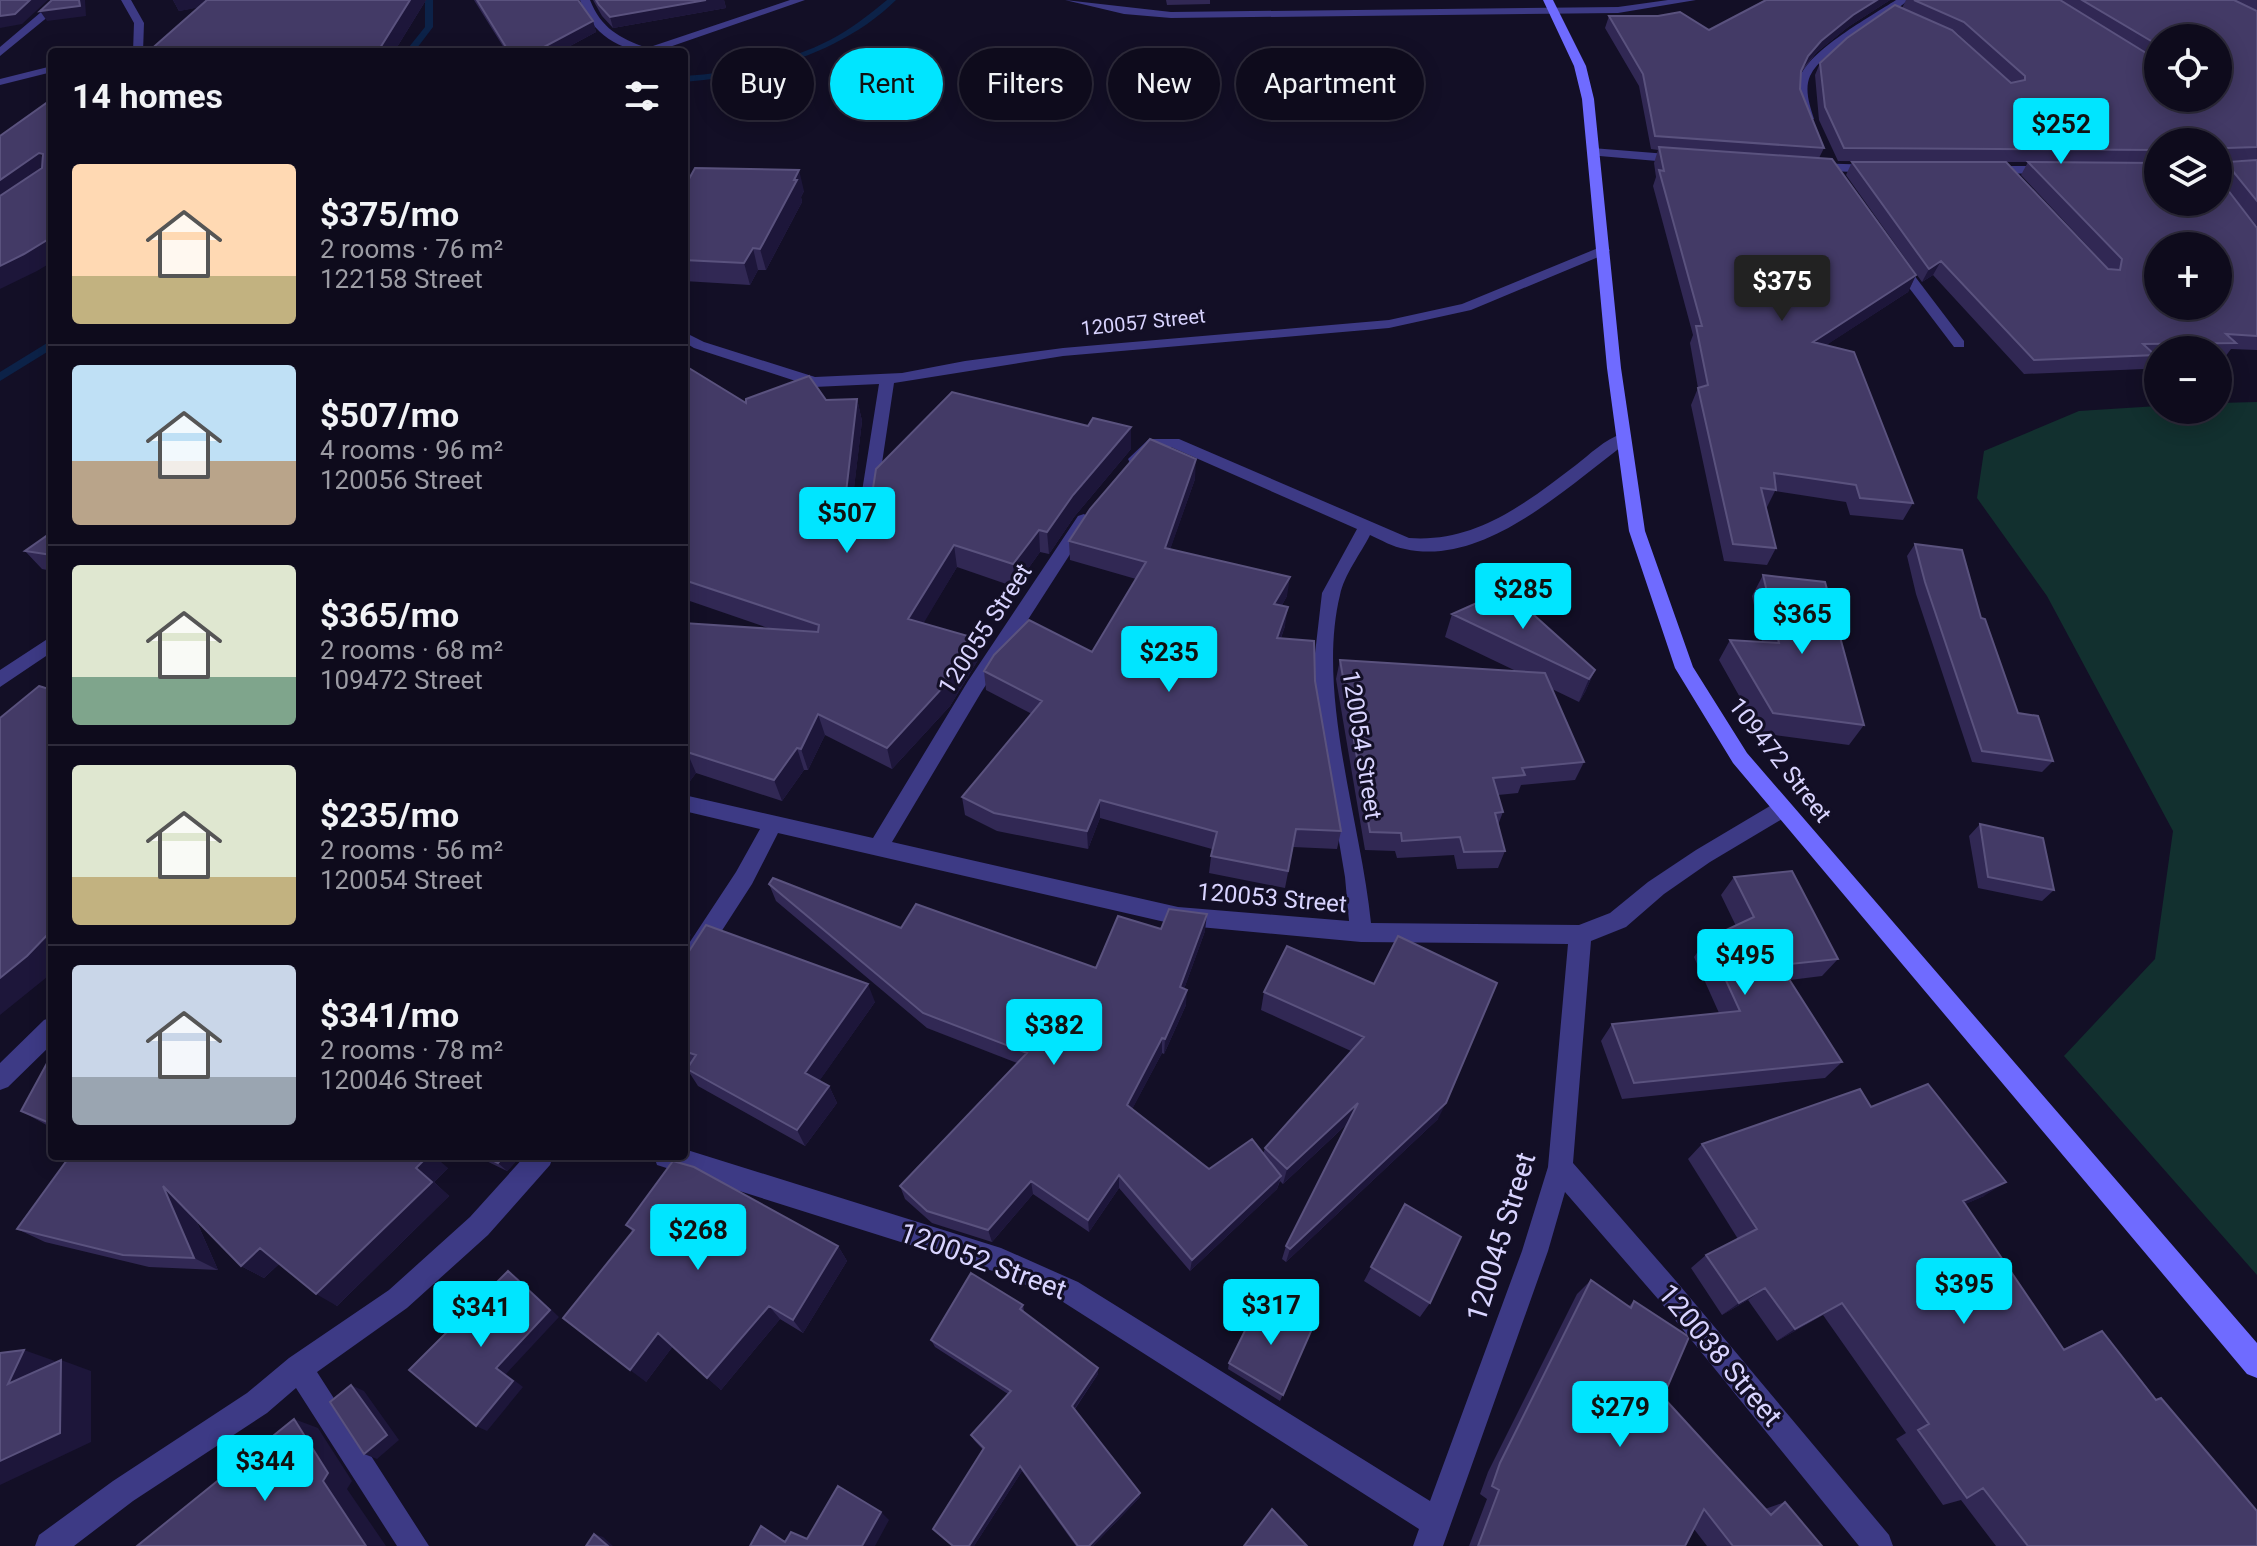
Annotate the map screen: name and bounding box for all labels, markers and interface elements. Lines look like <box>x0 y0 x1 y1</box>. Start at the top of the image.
map controls <box>2144 24 2232 424</box>
button: locate <box>2144 24 2232 112</box>
chip: Buy <box>712 48 814 120</box>
chip: Rent <box>830 48 943 120</box>
chip: Filters <box>959 48 1092 120</box>
chip: New <box>1108 48 1220 120</box>
chip: Apartment <box>1236 48 1424 120</box>
icon: filters <box>620 74 664 118</box>
text: 14 homes <box>72 76 223 116</box>
pin: $252 <box>2014 98 2108 166</box>
text: $252 <box>2031 109 2091 139</box>
button: layers <box>2144 128 2232 216</box>
text: $375/mo <box>320 194 459 234</box>
icon: home <box>136 196 232 292</box>
button: + <box>2144 232 2232 320</box>
text: 2 rooms · 76 m² <box>320 234 503 264</box>
pin: $375 <box>1735 255 1829 323</box>
text: 122158 Street <box>320 264 483 294</box>
text: $375 <box>1752 266 1812 296</box>
street label: 120057 Street <box>1080 304 1206 340</box>
button: − <box>2144 336 2232 424</box>
text: $507/mo <box>320 395 459 435</box>
icon: home <box>136 397 232 493</box>
text: 4 rooms · 96 m² <box>320 435 503 465</box>
text: 120056 Street <box>320 465 483 495</box>
pin: $507 <box>800 487 894 555</box>
text: $507 <box>817 498 877 528</box>
street label: 120055 Street <box>932 558 1038 700</box>
pin: $285 <box>1476 563 1570 631</box>
text: $285 <box>1493 574 1553 604</box>
pin: $365 <box>1755 588 1849 656</box>
text: $365/mo <box>320 595 459 635</box>
icon: home <box>136 597 232 693</box>
text: $365 <box>1772 599 1832 629</box>
pin: $235 <box>1122 626 1216 694</box>
text: 2 rooms · 68 m² <box>320 635 503 665</box>
text: $235 <box>1139 637 1199 667</box>
text: 109472 Street <box>320 665 483 695</box>
street label: 120054 Street <box>1336 669 1388 822</box>
street label: 109472 Street <box>1723 692 1837 828</box>
text: $235/mo <box>320 795 459 835</box>
icon: home <box>136 797 232 893</box>
text: 2 rooms · 56 m² <box>320 835 503 865</box>
text: 120054 Street <box>320 865 483 895</box>
street label: 120053 Street <box>1196 878 1348 919</box>
pin: $495 <box>1698 929 1792 997</box>
text: $495 <box>1715 940 1775 970</box>
text: $341/mo <box>320 995 459 1035</box>
icon: home <box>136 997 232 1093</box>
pin: $382 <box>1007 999 1101 1067</box>
text: $382 <box>1024 1010 1084 1040</box>
text: 2 rooms · 78 m² <box>320 1035 503 1065</box>
text: 120046 Street <box>320 1065 483 1095</box>
street label: 120045 Street <box>1460 1148 1542 1326</box>
pin: $268 <box>651 1204 745 1272</box>
text: $268 <box>668 1215 728 1245</box>
street label: 120052 Street <box>895 1216 1071 1306</box>
pin: $395 <box>1917 1258 2011 1326</box>
text: $395 <box>1934 1269 1994 1299</box>
street label: 120038 Street <box>1651 1277 1789 1433</box>
pin: $317 <box>1224 1279 1318 1347</box>
pin: $341 <box>434 1281 528 1349</box>
text: $317 <box>1241 1290 1301 1320</box>
text: $341 <box>451 1292 511 1322</box>
pin: $279 <box>1573 1381 1667 1449</box>
text: $279 <box>1590 1392 1650 1422</box>
pin: $344 <box>218 1435 312 1503</box>
text: $344 <box>235 1446 295 1476</box>

